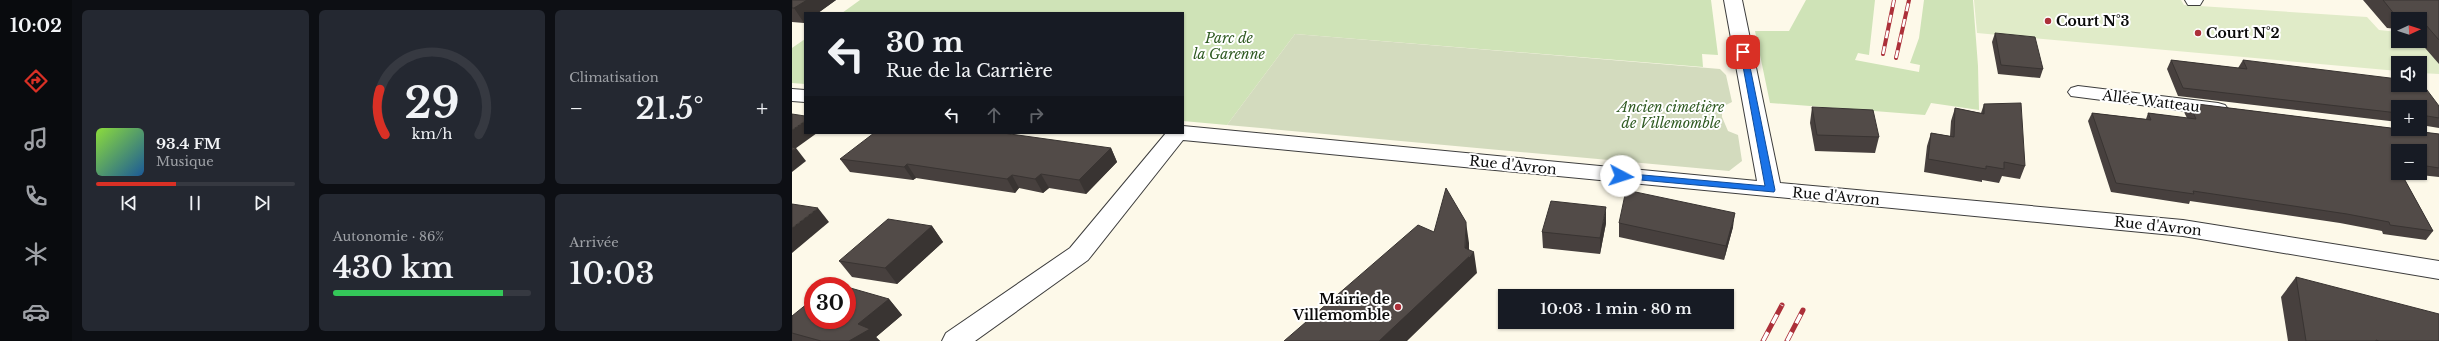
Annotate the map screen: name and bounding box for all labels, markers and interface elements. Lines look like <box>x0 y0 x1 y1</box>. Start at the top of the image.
place label: Court N°3 <box>2056 12 2130 30</box>
north arrow <box>2391 12 2427 48</box>
map controls <box>2391 12 2427 180</box>
text: 10:02 <box>10 15 62 37</box>
marker: Court N°3 <box>2043 16 2053 26</box>
place label: Court N°2 <box>2206 24 2280 42</box>
text: 30 m <box>886 25 963 60</box>
icon: left <box>820 28 872 80</box>
marker: Court N°2 <box>2193 28 2203 38</box>
park label: Parc de la Garenne <box>1193 29 1265 63</box>
pin <box>1726 35 1760 69</box>
icon: arrive <box>1732 41 1754 63</box>
button: sound <box>2391 56 2427 92</box>
text: Rue de la Carrière <box>886 60 1053 82</box>
icon: directions <box>22 67 50 95</box>
text: Climatisation <box>569 69 659 86</box>
text: 29 <box>404 78 460 129</box>
street label: Allée Watteau <box>2100 86 2201 116</box>
text: 21.5° <box>636 90 704 127</box>
text: − <box>569 95 583 122</box>
text: + <box>756 95 768 122</box>
park label: Ancien cimetière de Villemomble <box>1616 98 1725 132</box>
button: + <box>2391 100 2427 136</box>
icon: left <box>941 104 963 126</box>
icon: ahead <box>983 104 1005 126</box>
icon: right <box>1025 104 1047 126</box>
text: km/h <box>412 124 452 142</box>
icon: music <box>22 125 50 153</box>
text: 93.4 FM <box>156 134 221 153</box>
button: − <box>2391 144 2427 180</box>
street label: Rue d'Avron <box>1468 151 1558 179</box>
text: Musique <box>156 153 214 170</box>
position arrow <box>1600 155 1642 197</box>
icon: phone <box>22 182 50 210</box>
street label: Rue d'Avron <box>1791 183 1881 209</box>
icon: previous <box>118 192 140 214</box>
icon: pause <box>184 192 206 214</box>
icon: next <box>251 192 273 214</box>
street label: Rue d'Avron <box>2113 212 2203 240</box>
text: Autonomie · 86% <box>333 228 444 245</box>
text: Arrivée <box>569 234 619 251</box>
icon: climate <box>22 240 50 268</box>
text: 430 km <box>333 249 454 286</box>
text: 10:03 <box>569 255 654 292</box>
speed limit sign: 30 <box>804 277 856 329</box>
place label: Mairie de Villemomble <box>1292 290 1390 324</box>
icon: car <box>22 298 50 326</box>
text: 10:03 · 1 min · 80 m <box>1540 299 1692 318</box>
marker: Mairie de Villemomble <box>1393 302 1403 312</box>

